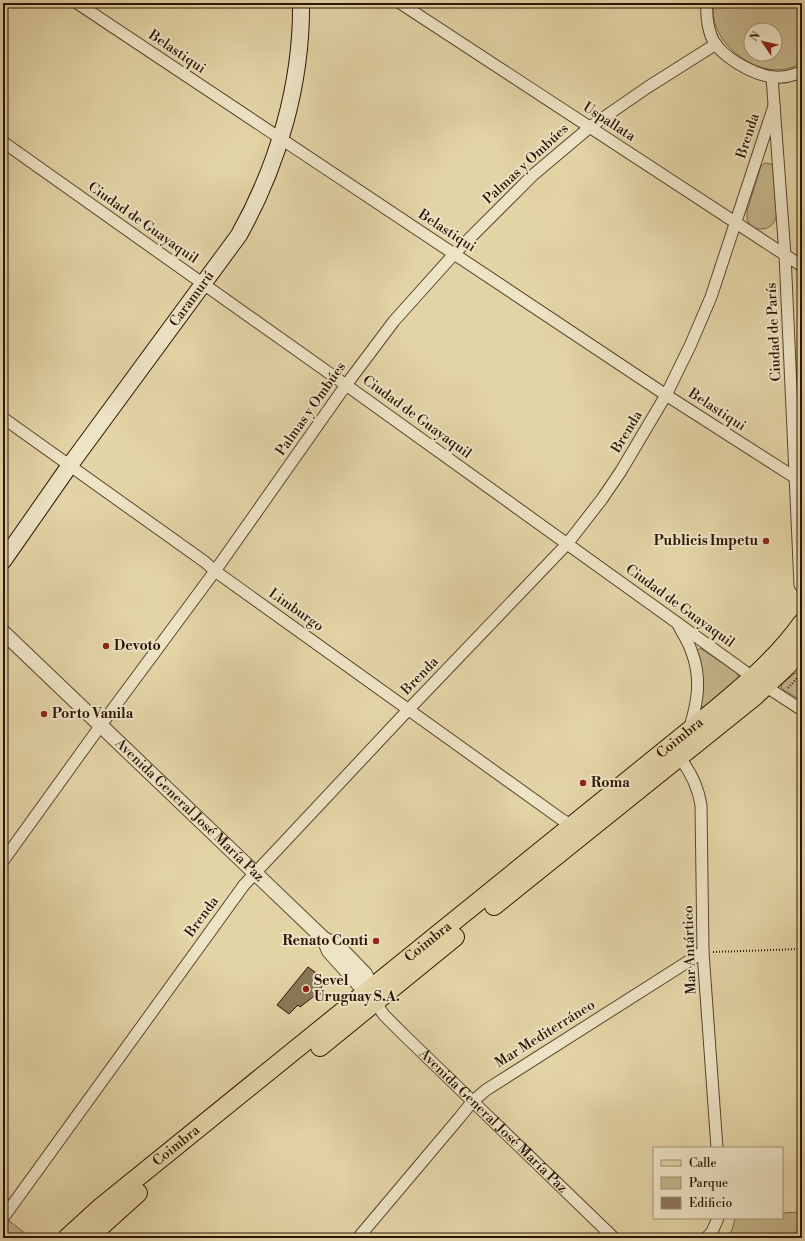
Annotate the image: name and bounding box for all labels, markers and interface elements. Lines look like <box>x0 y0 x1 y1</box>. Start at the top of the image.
north arrow <box>743 22 783 62</box>
street label: Belastiqui <box>144 26 209 78</box>
text: N <box>747 29 764 44</box>
street label: Uspallata <box>579 98 639 146</box>
street label: Brenda <box>732 110 764 162</box>
street label: Palmas y Ombúes <box>479 120 573 208</box>
street label: Ciudad de Guayaquil <box>84 178 202 268</box>
street label: Belastiqui <box>414 205 480 257</box>
street label: Caramurú <box>166 268 218 330</box>
street label: Ciudad de París <box>762 282 786 382</box>
street label: Palmas y Ombúes <box>272 359 350 459</box>
street label: Ciudad de Guayaquil <box>359 371 475 463</box>
street label: Belastiqui <box>684 384 750 436</box>
street label: Brenda <box>607 407 647 457</box>
place label: Publicis Impetu <box>654 532 758 550</box>
marker: Publicis Impetu <box>761 536 771 546</box>
street label: Ciudad de Guayaquil <box>622 560 738 652</box>
street label: Limburgo <box>265 585 327 636</box>
place label: Devoto <box>114 637 161 655</box>
marker: Devoto <box>101 641 111 651</box>
street label: Brenda <box>397 652 443 700</box>
place label: Porto Vanila <box>52 705 134 723</box>
marker: Porto Vanila <box>39 709 49 719</box>
street label: Coimbra <box>653 713 708 763</box>
street label: Avenida General José María Paz <box>110 734 268 886</box>
place label: Roma <box>591 774 630 792</box>
marker: Roma <box>578 778 588 788</box>
street label: Brenda <box>181 892 223 942</box>
street label: Mar Antártico <box>679 905 701 995</box>
street label: Coimbra <box>401 917 456 967</box>
place label: Renato Conti <box>282 932 369 950</box>
marker: Renato Conti <box>371 936 381 946</box>
place label: Sevel Uruguay S.A. <box>314 972 400 1006</box>
marker: Sevel Uruguay S.A. <box>301 984 311 994</box>
street label: Mar Mediterráneo <box>492 996 599 1072</box>
street label: Avenida General José María Paz <box>414 1045 571 1197</box>
street label: Coimbra <box>149 1121 204 1170</box>
legend <box>653 1147 783 1219</box>
text: Calle <box>689 1156 716 1171</box>
text: Parque <box>689 1176 728 1191</box>
text: Edificio <box>689 1196 732 1211</box>

